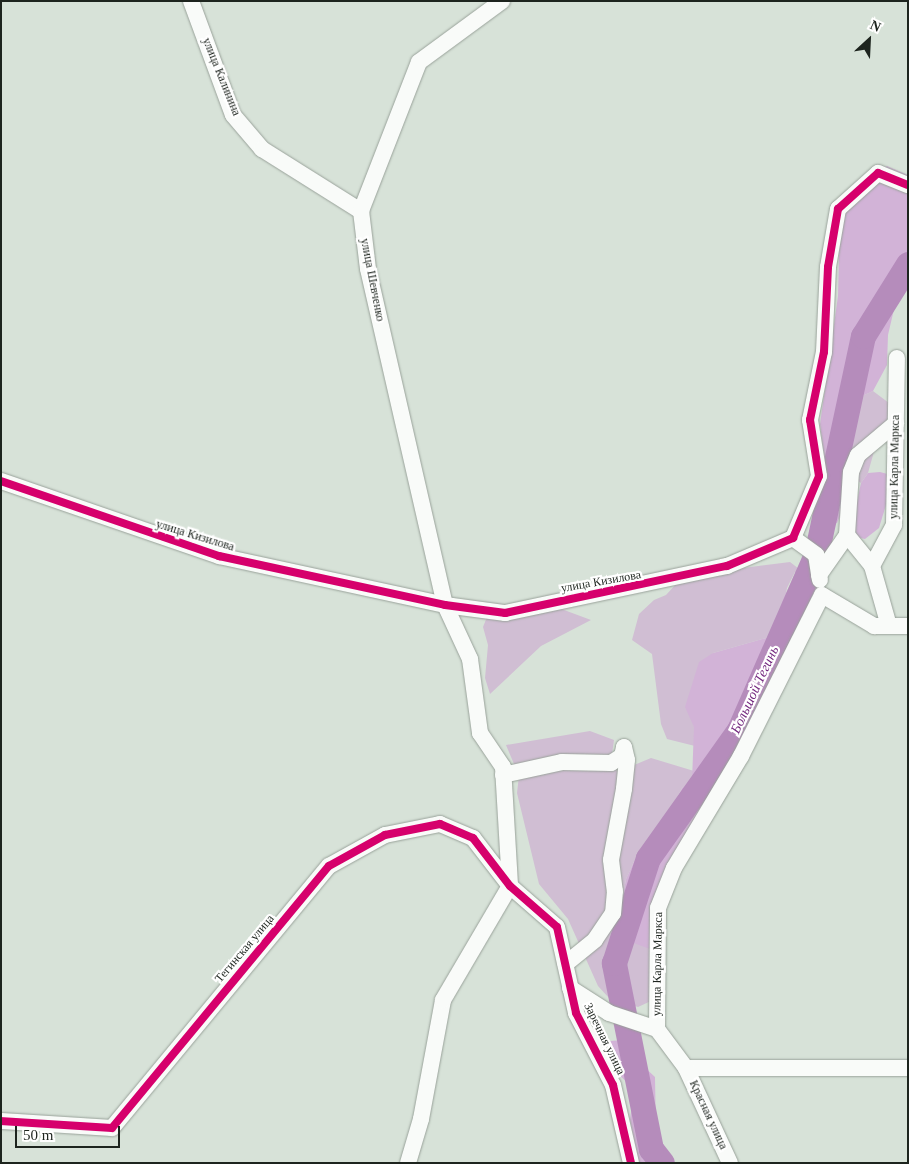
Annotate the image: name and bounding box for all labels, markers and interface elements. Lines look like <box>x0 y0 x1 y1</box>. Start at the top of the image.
north arrow <box>844 15 894 65</box>
text: N <box>868 17 883 35</box>
street label: улица Калинина <box>199 36 243 118</box>
street label: улица Шевченко <box>357 237 387 323</box>
street label: улица Карла Маркса <box>887 415 903 519</box>
street label: улица Кизилова <box>154 517 236 555</box>
street label: улица Кизилова <box>560 568 642 596</box>
water label: Большой Тегинь <box>727 644 783 736</box>
street label: Тегинская улица <box>212 912 278 986</box>
street label: улица Карла Маркса <box>650 912 666 1016</box>
street label: Заречная улица <box>580 1001 628 1077</box>
street label: Красная улица <box>686 1078 730 1152</box>
scale bar <box>18 1116 122 1148</box>
text: 50 m <box>23 1127 53 1143</box>

